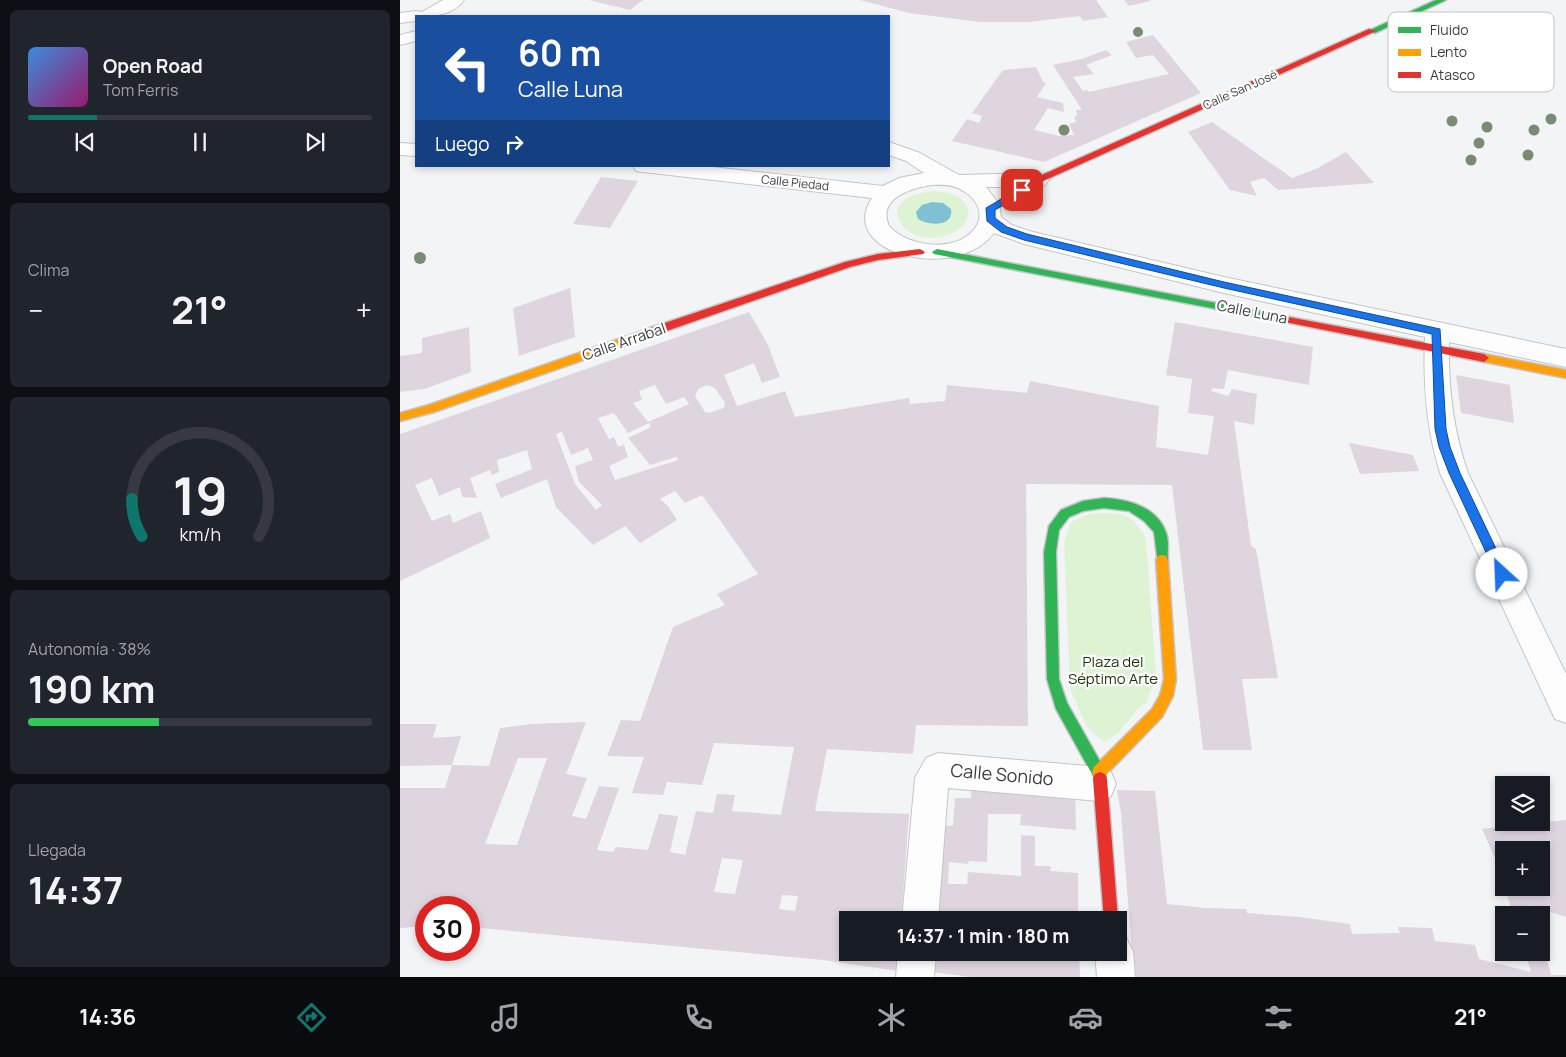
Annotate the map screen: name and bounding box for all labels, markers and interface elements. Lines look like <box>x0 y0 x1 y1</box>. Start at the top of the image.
legend <box>1388 12 1554 92</box>
text: Fluido <box>1430 20 1468 39</box>
text: 60 m <box>518 29 601 77</box>
icon: left <box>435 35 500 100</box>
text: Lento <box>1430 42 1467 61</box>
text: Open Road <box>103 53 203 79</box>
text: Atasco <box>1430 65 1475 84</box>
street label: Calle San José <box>1200 66 1280 114</box>
text: Calle Luna <box>518 74 623 104</box>
text: Tom Ferris <box>103 79 178 101</box>
icon: previous <box>71 128 99 156</box>
icon: pause <box>186 128 214 156</box>
icon: next <box>301 128 329 156</box>
icon: right <box>500 130 528 158</box>
text: Luego <box>435 131 490 157</box>
pin <box>1001 169 1043 211</box>
street label: Calle Piedad <box>760 170 830 195</box>
icon: arrive <box>1008 176 1036 204</box>
text: Clima <box>28 259 69 281</box>
text: 21° <box>171 283 228 335</box>
text: − <box>28 291 43 329</box>
text: + <box>356 291 372 329</box>
street label: Calle Luna <box>1215 294 1289 329</box>
street label: Calle Arrabal <box>579 317 668 366</box>
text: 19 <box>172 460 228 531</box>
text: km/h <box>179 522 221 546</box>
position arrow <box>1475 547 1527 599</box>
text: Autonomía · 38% <box>28 638 151 660</box>
park label: Plaza del Séptimo Arte <box>1068 651 1158 689</box>
text: 190 km <box>28 662 155 714</box>
street label: Calle Sonido <box>950 758 1055 790</box>
map controls <box>1495 776 1550 961</box>
button: layers <box>1495 776 1550 831</box>
text: Llegada <box>28 839 86 861</box>
button: + <box>1495 841 1550 896</box>
text: 14:37 <box>28 863 123 915</box>
speed limit sign: 30 <box>415 896 480 961</box>
button: − <box>1495 906 1550 961</box>
text: 14:37 · 1 min · 180 m <box>897 923 1069 949</box>
icon: directions <box>294 1000 329 1035</box>
icon: music <box>488 1000 523 1035</box>
icon: phone <box>681 1000 716 1035</box>
icon: climate <box>874 1000 909 1035</box>
icon: car <box>1068 1000 1103 1035</box>
icon: filters <box>1261 1000 1296 1035</box>
text: 14:36 <box>79 1002 136 1032</box>
text: 21° <box>1454 1002 1487 1032</box>

